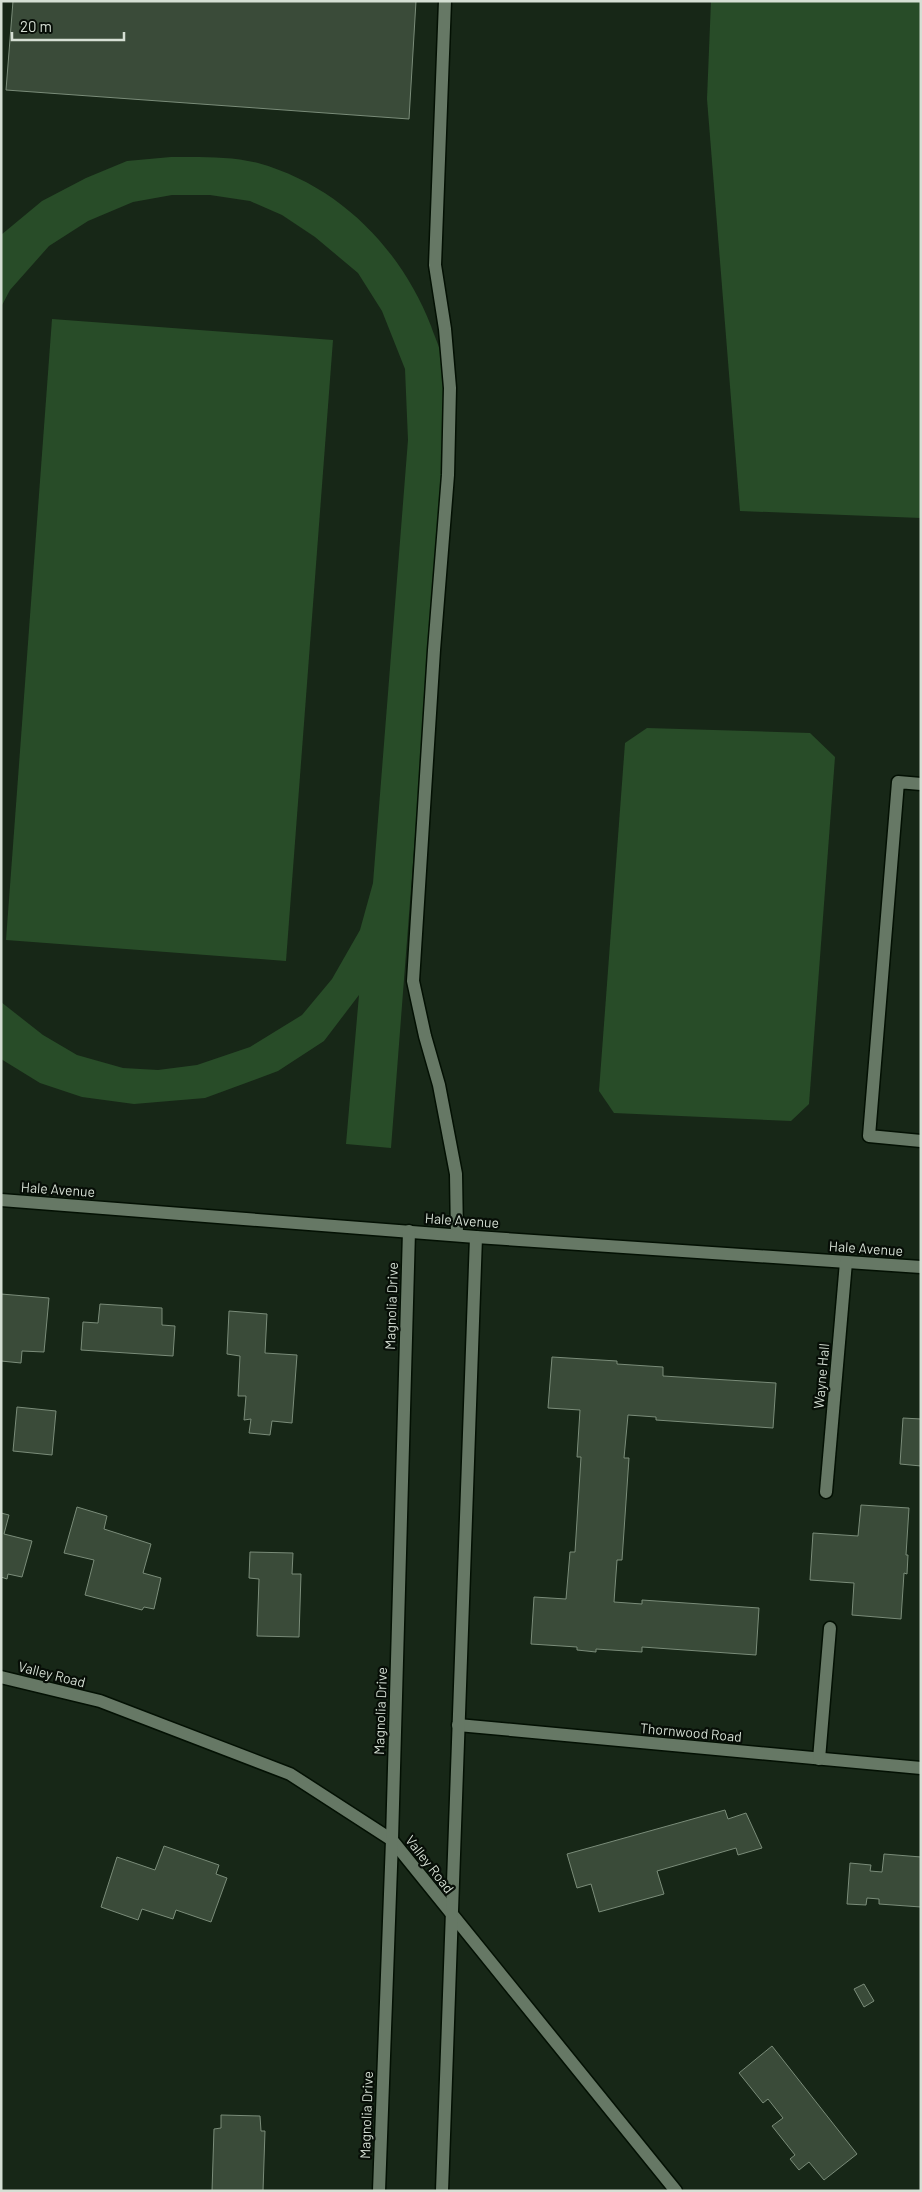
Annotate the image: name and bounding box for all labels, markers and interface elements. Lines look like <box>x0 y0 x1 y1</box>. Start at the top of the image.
scale bar <box>12 10 125 42</box>
text: 20 m <box>20 17 52 35</box>
street label: Hale Avenue <box>20 1178 96 1200</box>
street label: Hale Avenue <box>424 1209 500 1231</box>
street label: Hale Avenue <box>828 1237 904 1259</box>
street label: Magnolia Drive <box>381 1262 401 1350</box>
street label: Wayne Hall <box>810 1343 832 1409</box>
street label: Valley Road <box>17 1657 87 1691</box>
street label: Magnolia Drive <box>370 1667 390 1755</box>
street label: Thornwood Road <box>639 1719 743 1745</box>
street label: Valley Road <box>402 1832 458 1896</box>
street label: Magnolia Drive <box>356 2071 376 2159</box>

